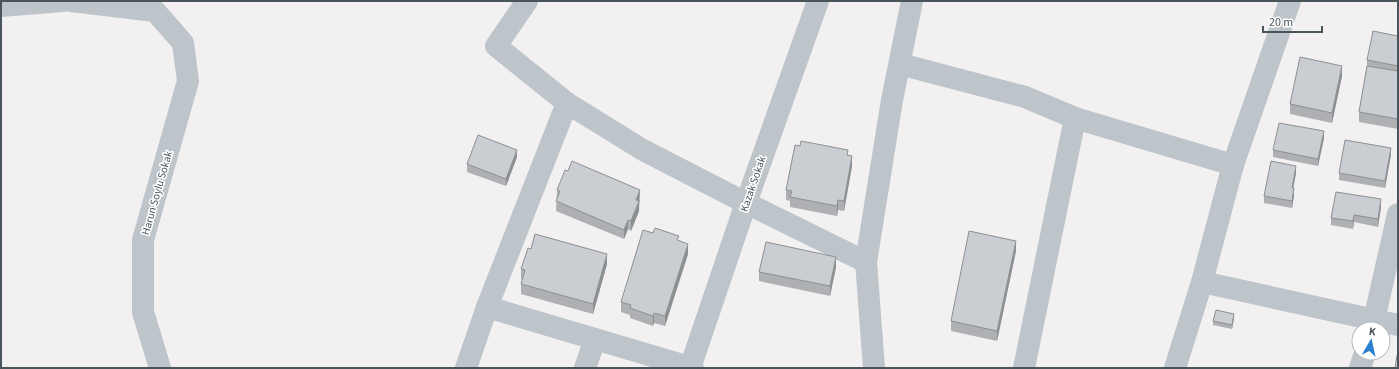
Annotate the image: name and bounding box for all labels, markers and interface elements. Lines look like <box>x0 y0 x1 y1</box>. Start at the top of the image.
scale bar <box>1263 8 1322 34</box>
text: 20 m <box>1269 14 1293 31</box>
street label: Harun Soylu Sokak <box>138 149 176 237</box>
street label: Kazak Sokak <box>737 154 770 214</box>
north arrow <box>1351 321 1391 361</box>
text: K <box>1368 324 1377 340</box>

